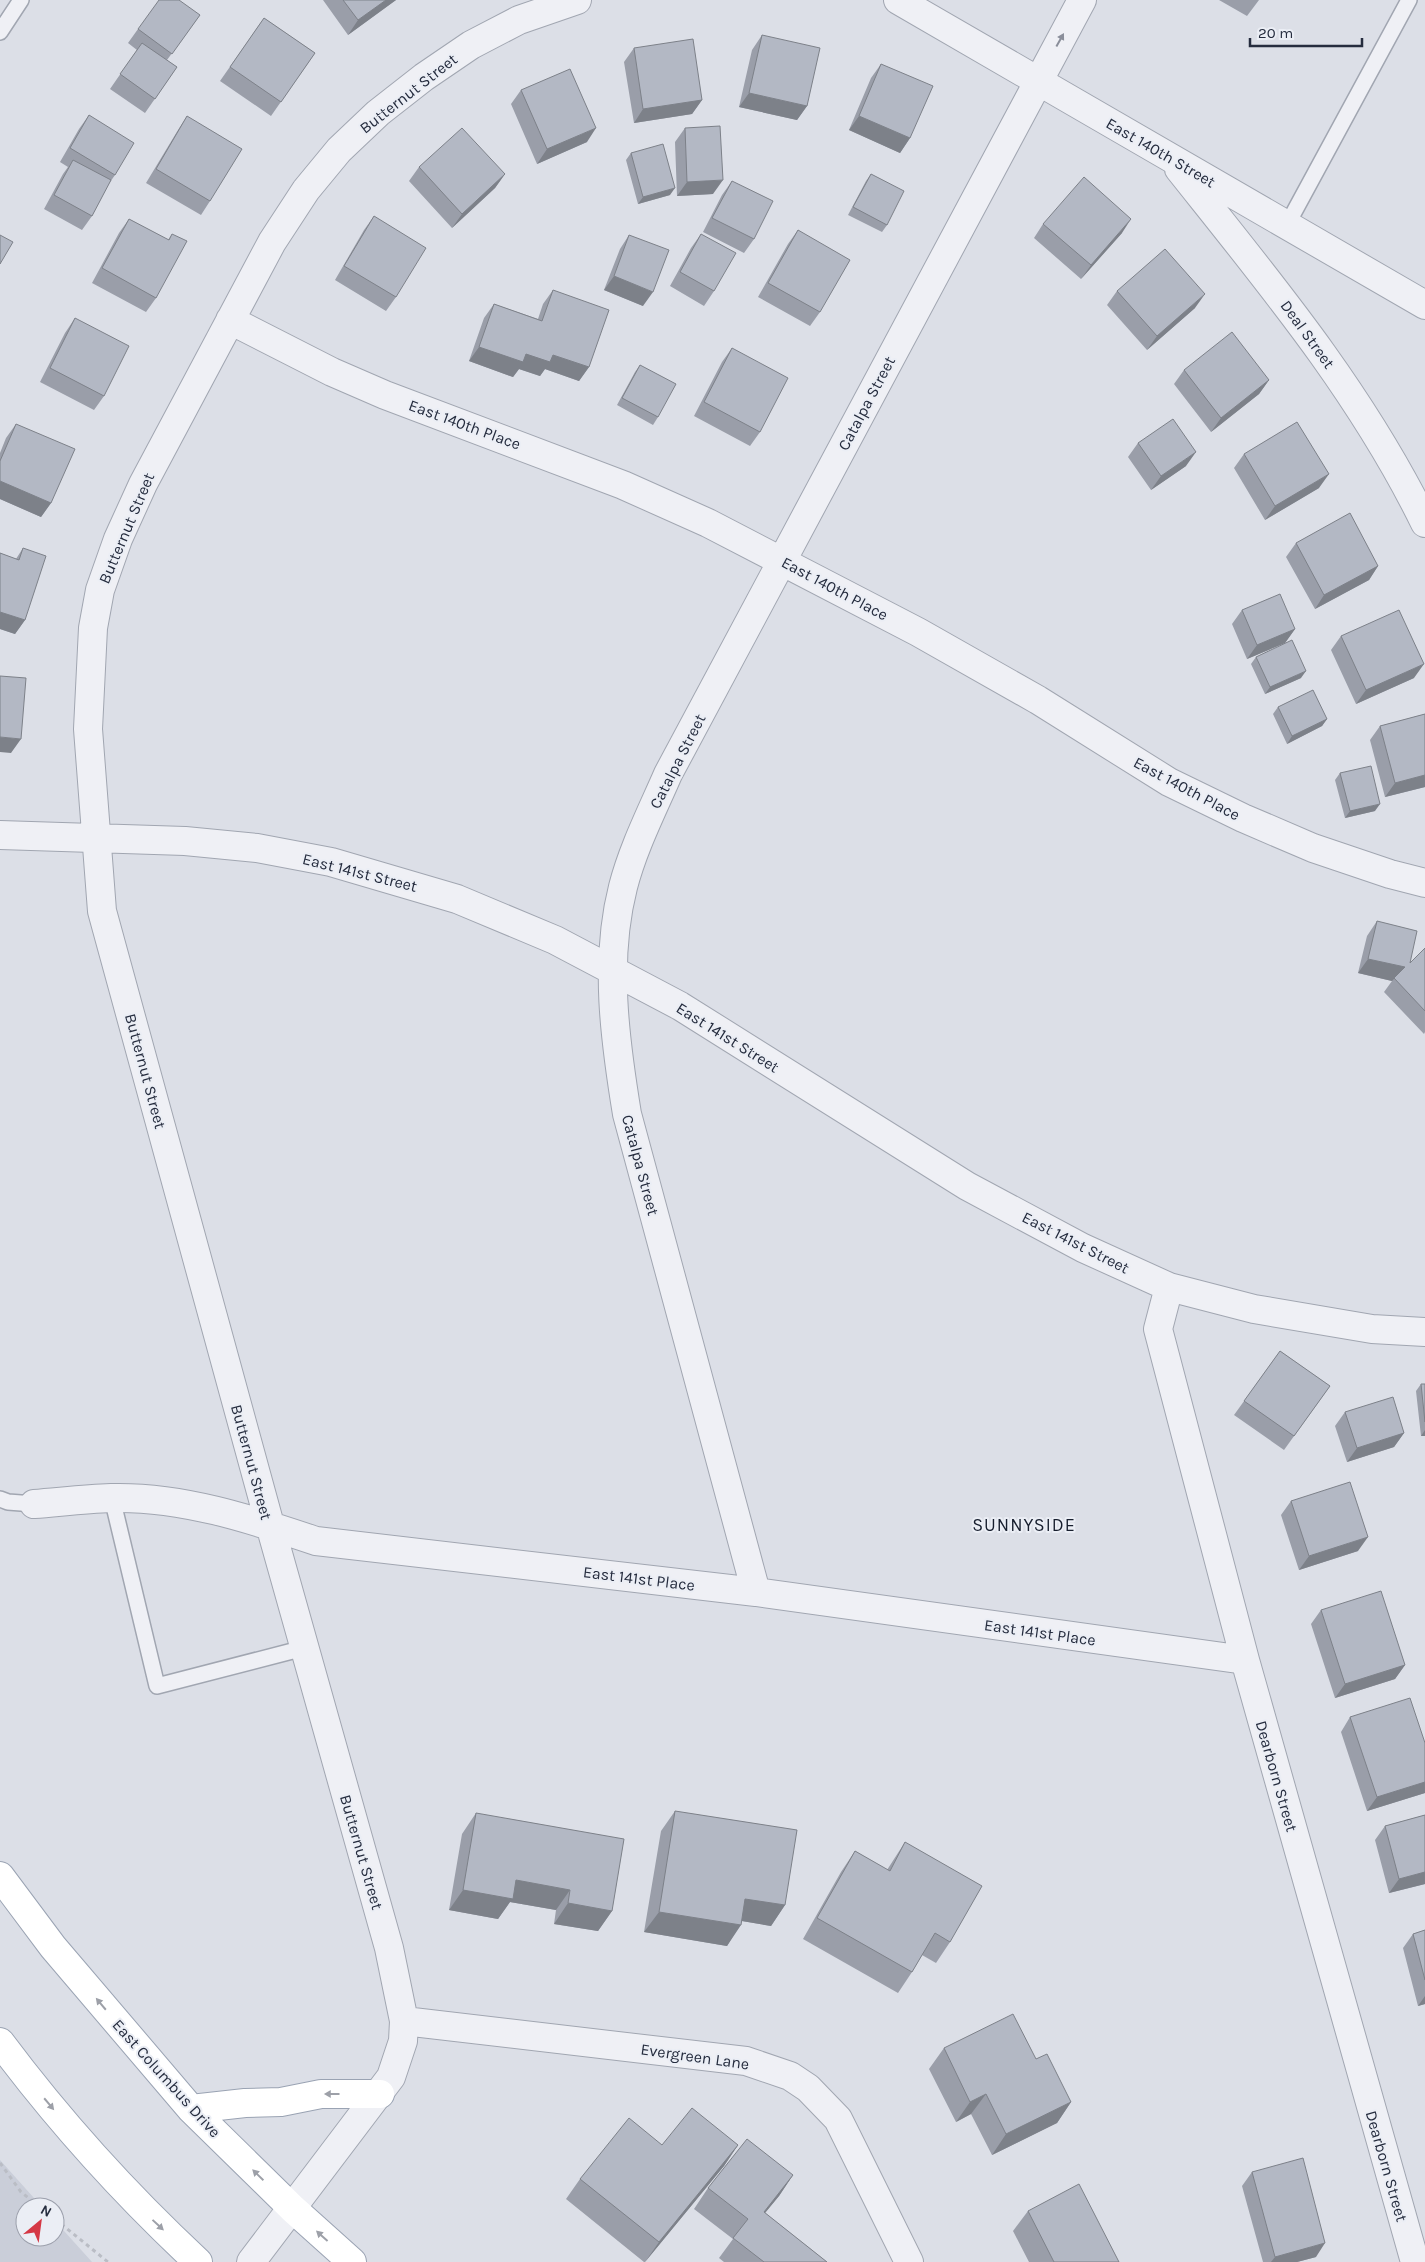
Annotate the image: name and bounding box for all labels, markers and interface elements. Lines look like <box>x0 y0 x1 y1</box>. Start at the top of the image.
scale bar <box>1250 15 1362 47</box>
text: 20 m <box>1258 24 1293 42</box>
one-way arrow <box>1056 33 1064 48</box>
street label: Butternut Street <box>356 49 461 137</box>
street label: East 140th Street <box>1103 113 1219 191</box>
street label: Deal Street <box>1276 296 1339 372</box>
street label: Catalpa Street <box>834 353 899 454</box>
street label: East 140th Place <box>406 395 523 454</box>
street label: Butternut Street <box>95 470 158 587</box>
street label: East 140th Place <box>778 552 891 624</box>
street label: Catalpa Street <box>645 711 709 812</box>
street label: East 140th Place <box>1130 752 1243 824</box>
street label: East 141st Street <box>300 849 419 896</box>
street label: East 141st Street <box>673 998 783 1077</box>
street label: Butternut Street <box>121 1011 170 1131</box>
street label: Catalpa Street <box>618 1113 663 1218</box>
street label: East 141st Street <box>1019 1207 1133 1278</box>
street label: Butternut Street <box>227 1402 276 1522</box>
district label: SUNNYSIDE <box>972 1514 1076 1536</box>
street label: East 141st Place <box>582 1562 696 1595</box>
street label: East 141st Place <box>983 1615 1097 1650</box>
street label: Dearborn Street <box>1252 1718 1301 1834</box>
street label: Butternut Street <box>336 1792 387 1912</box>
one-way arrow <box>96 1997 107 2010</box>
street label: East Columbus Drive <box>109 2015 225 2141</box>
street label: Evergreen Lane <box>639 2039 751 2074</box>
one-way arrow <box>323 2090 339 2098</box>
one-way arrow <box>44 2097 55 2110</box>
street label: Dearborn Street <box>1362 2108 1411 2224</box>
one-way arrow <box>252 2170 264 2182</box>
north arrow <box>15 2197 65 2247</box>
text: N <box>38 2201 55 2221</box>
one-way arrow <box>152 2219 164 2231</box>
one-way arrow <box>317 2230 329 2242</box>

